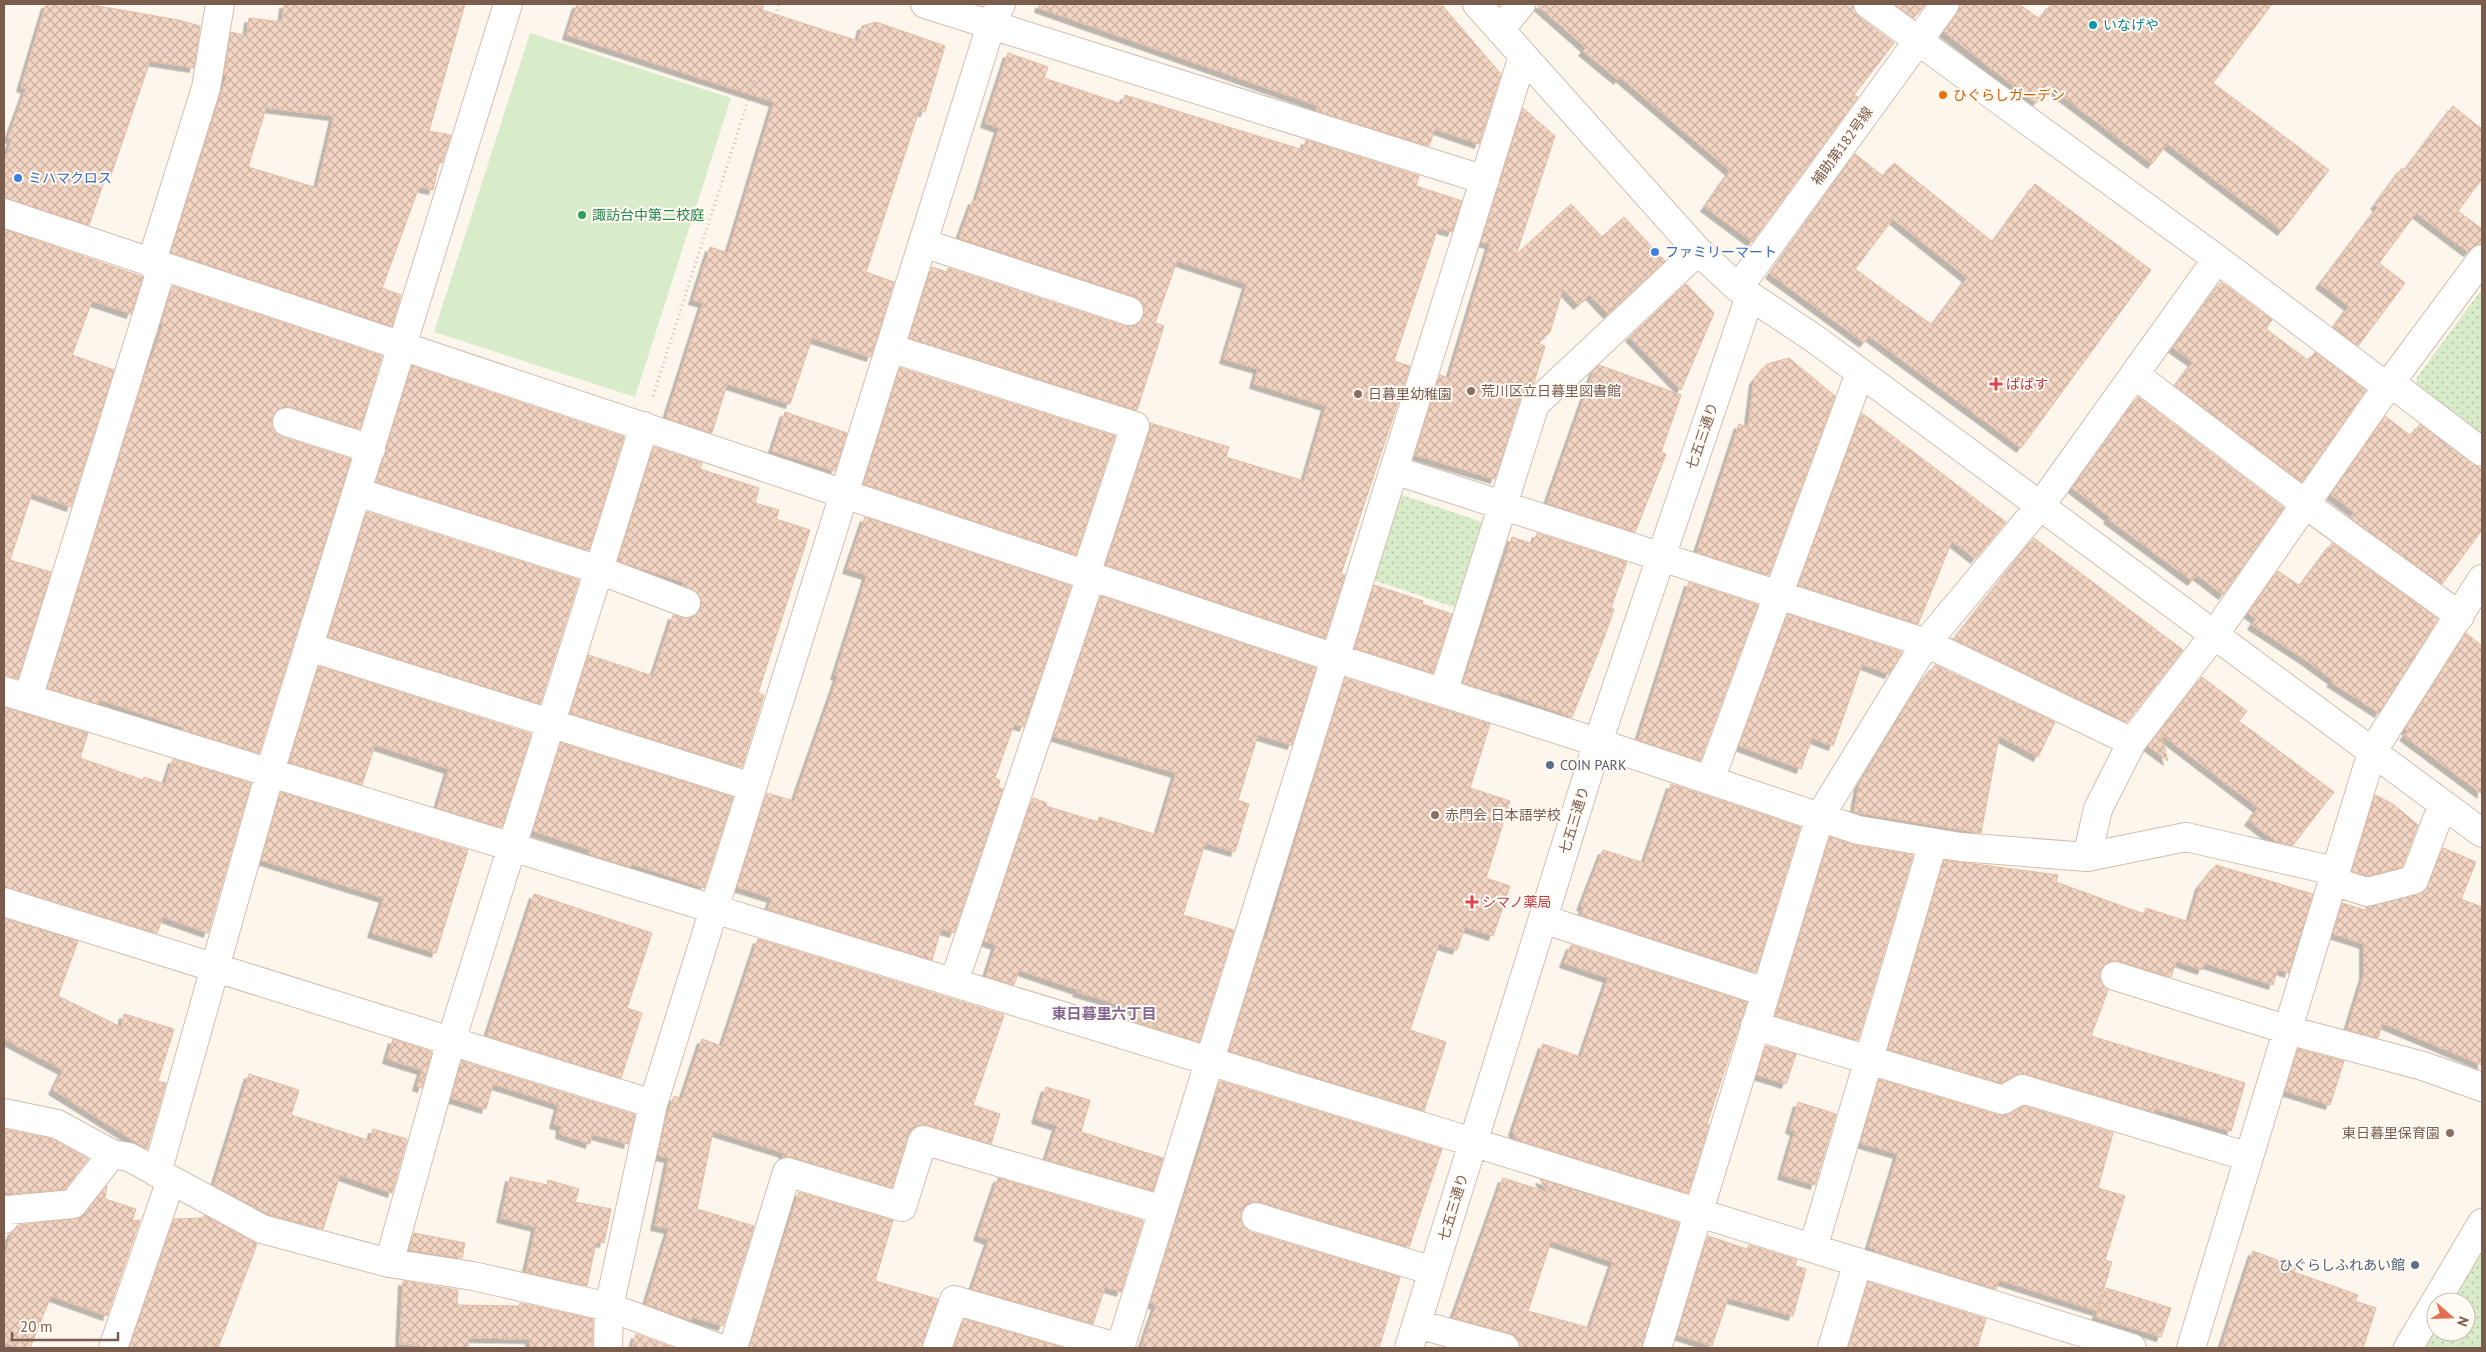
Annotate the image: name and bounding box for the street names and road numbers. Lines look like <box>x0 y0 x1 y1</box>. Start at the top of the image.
street label: 補助第182号線 <box>1807 103 1877 189</box>
street label: 七五三通り <box>1682 400 1722 472</box>
street label: 七五三通り <box>1555 784 1593 856</box>
street label: 七五三通り <box>1434 1171 1472 1243</box>

